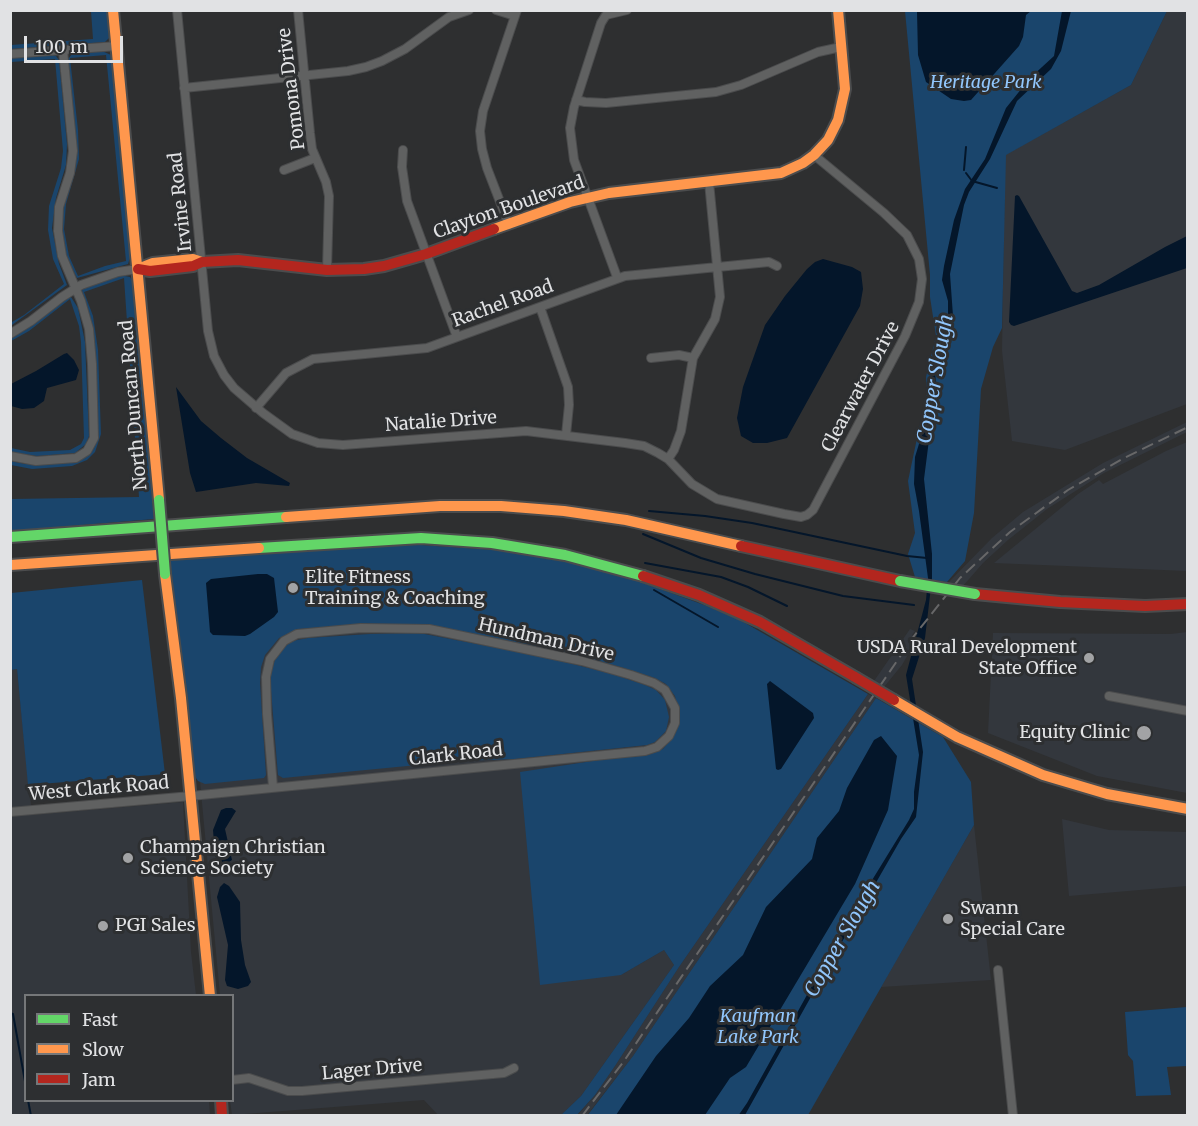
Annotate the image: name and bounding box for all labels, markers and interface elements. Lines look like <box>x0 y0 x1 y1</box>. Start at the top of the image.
scale bar <box>27 24 126 62</box>
street label: Pomona Drive <box>274 27 310 151</box>
text: 100 m <box>35 35 88 58</box>
park label: Heritage Park <box>930 72 1042 94</box>
street label: Irvine Road <box>165 151 197 253</box>
street label: Clayton Boulevard <box>431 172 587 244</box>
street label: Rachel Road <box>450 276 556 332</box>
water label: Copper Slough <box>913 312 959 446</box>
street label: Clearwater Drive <box>818 318 904 456</box>
street label: North Duncan Road <box>116 319 152 491</box>
street label: Natalie Drive <box>384 407 498 437</box>
place label: Elite Fitness Training & Coaching <box>305 567 485 610</box>
marker: Elite Fitness Training & Coaching <box>286 581 300 595</box>
street label: Hundman Drive <box>476 614 616 666</box>
place label: USDA Rural Development State Office <box>857 637 1077 680</box>
marker: USDA Rural Development State Office <box>1082 651 1096 665</box>
place label: Equity Clinic <box>1019 722 1130 744</box>
marker: Equity Clinic <box>1135 724 1153 742</box>
street label: Clark Road <box>408 739 504 771</box>
street label: West Clark Road <box>28 772 170 806</box>
place label: Champaign Christian Science Society <box>140 837 326 880</box>
marker: Champaign Christian Science Society <box>121 851 135 865</box>
water label: Copper Slough <box>800 876 886 1002</box>
place label: Swann Special Care <box>960 898 1065 940</box>
marker: Swann Special Care <box>941 912 955 926</box>
place label: PGI Sales <box>115 915 196 937</box>
marker: PGI Sales <box>96 919 110 933</box>
legend <box>24 994 234 1102</box>
park label: Kaufman Lake Park <box>717 1006 799 1048</box>
text: Fast <box>82 1008 118 1031</box>
text: Slow <box>82 1038 124 1061</box>
street label: Lager Drive <box>321 1055 423 1085</box>
text: Jam <box>82 1068 116 1091</box>

